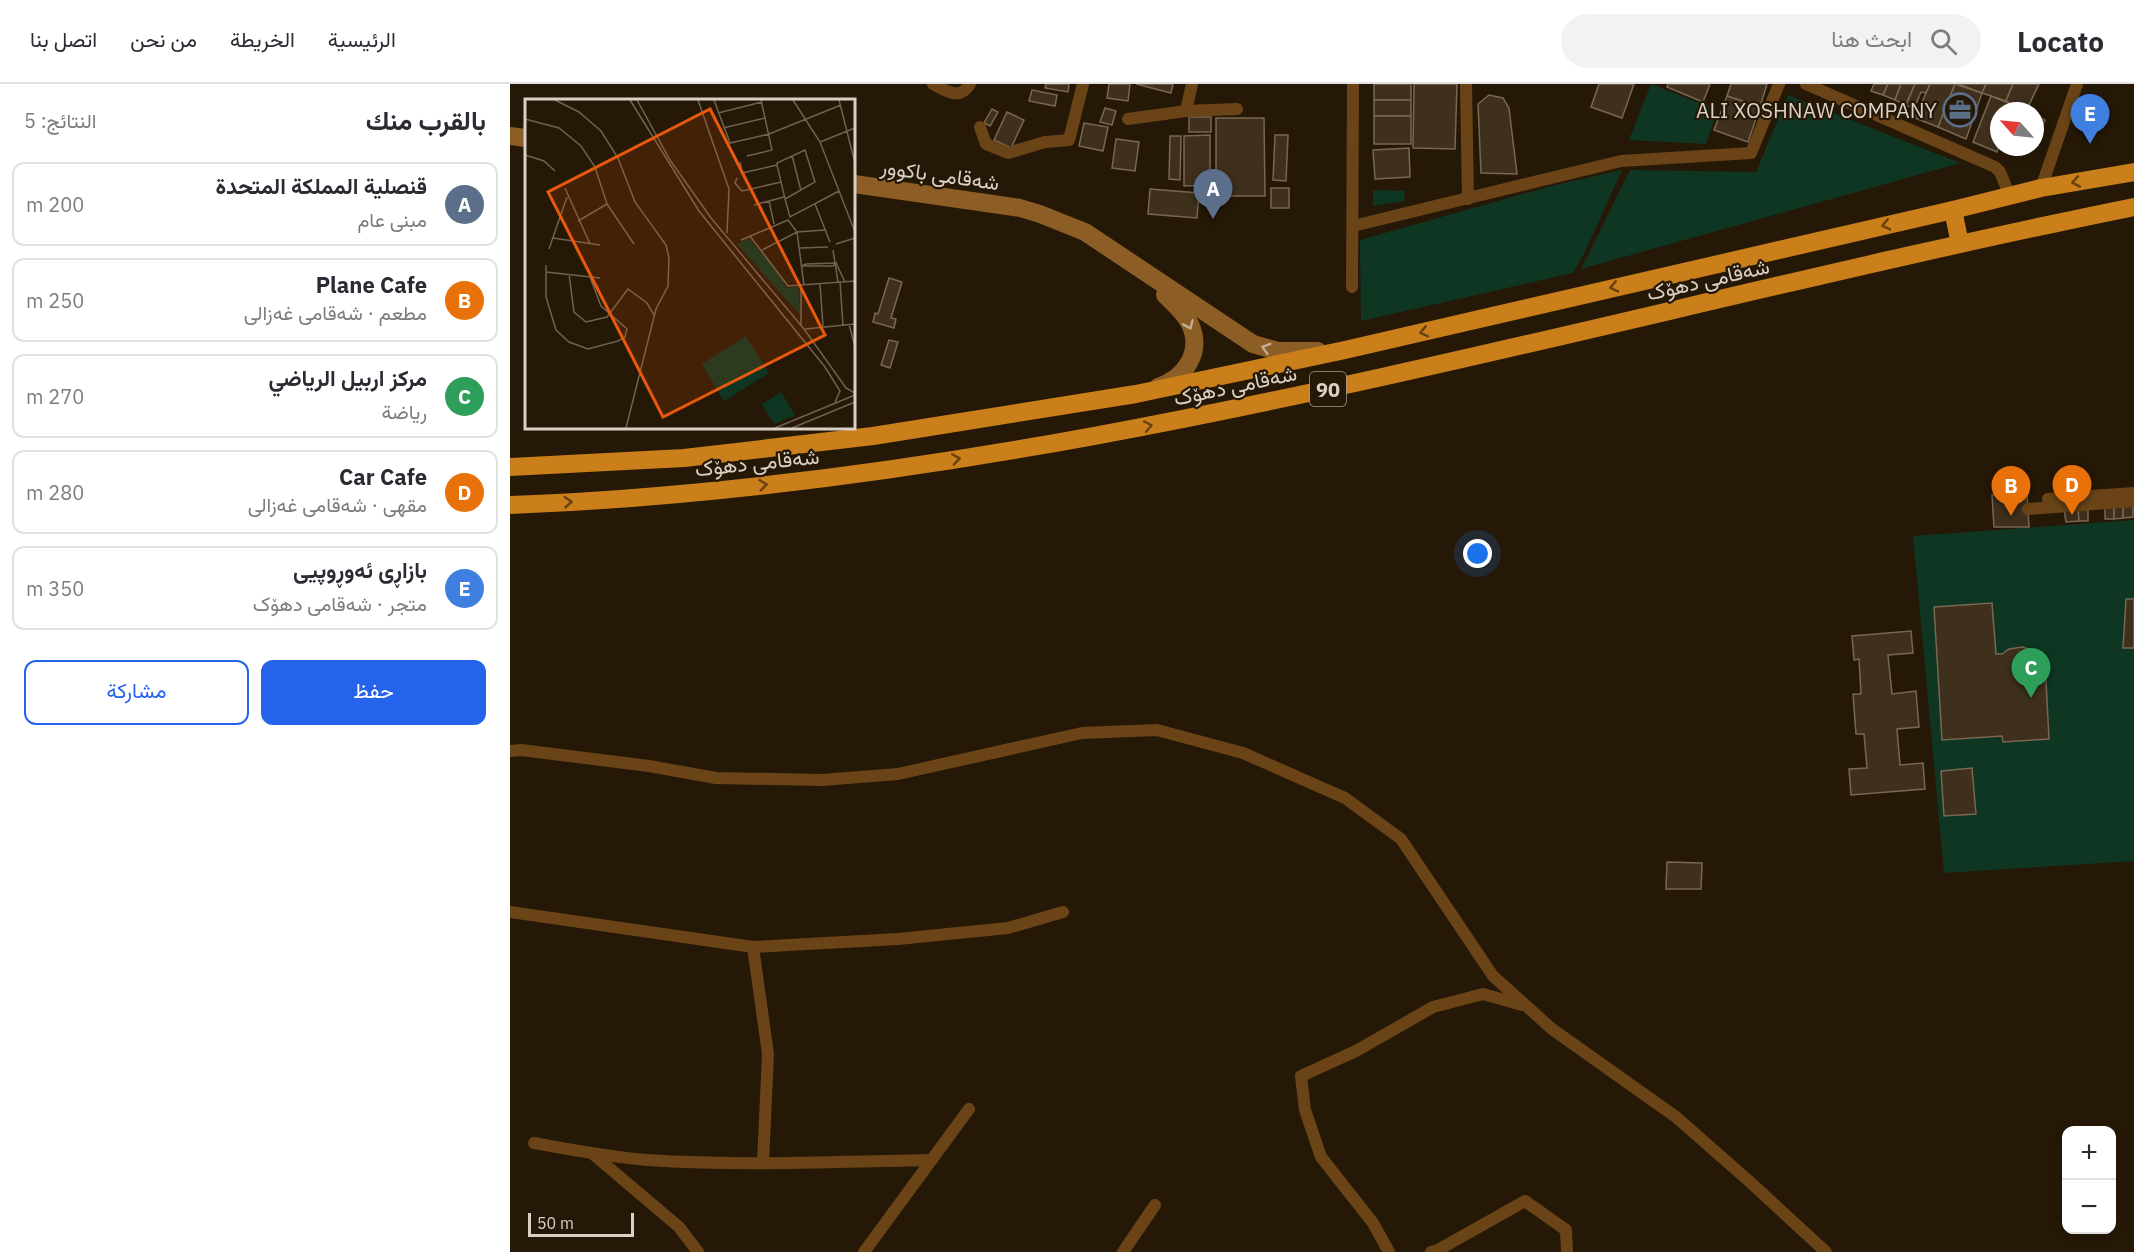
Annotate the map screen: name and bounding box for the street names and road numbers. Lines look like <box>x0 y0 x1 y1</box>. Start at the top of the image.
street label: شەقامی باکوور <box>878 152 1001 196</box>
street label: شەقامی دهۆک <box>1644 251 1772 307</box>
street label: شەقامی دهۆک <box>1171 358 1299 412</box>
road number: 90 <box>1310 372 1346 406</box>
street label: شەقامی دهۆک <box>693 442 821 482</box>

